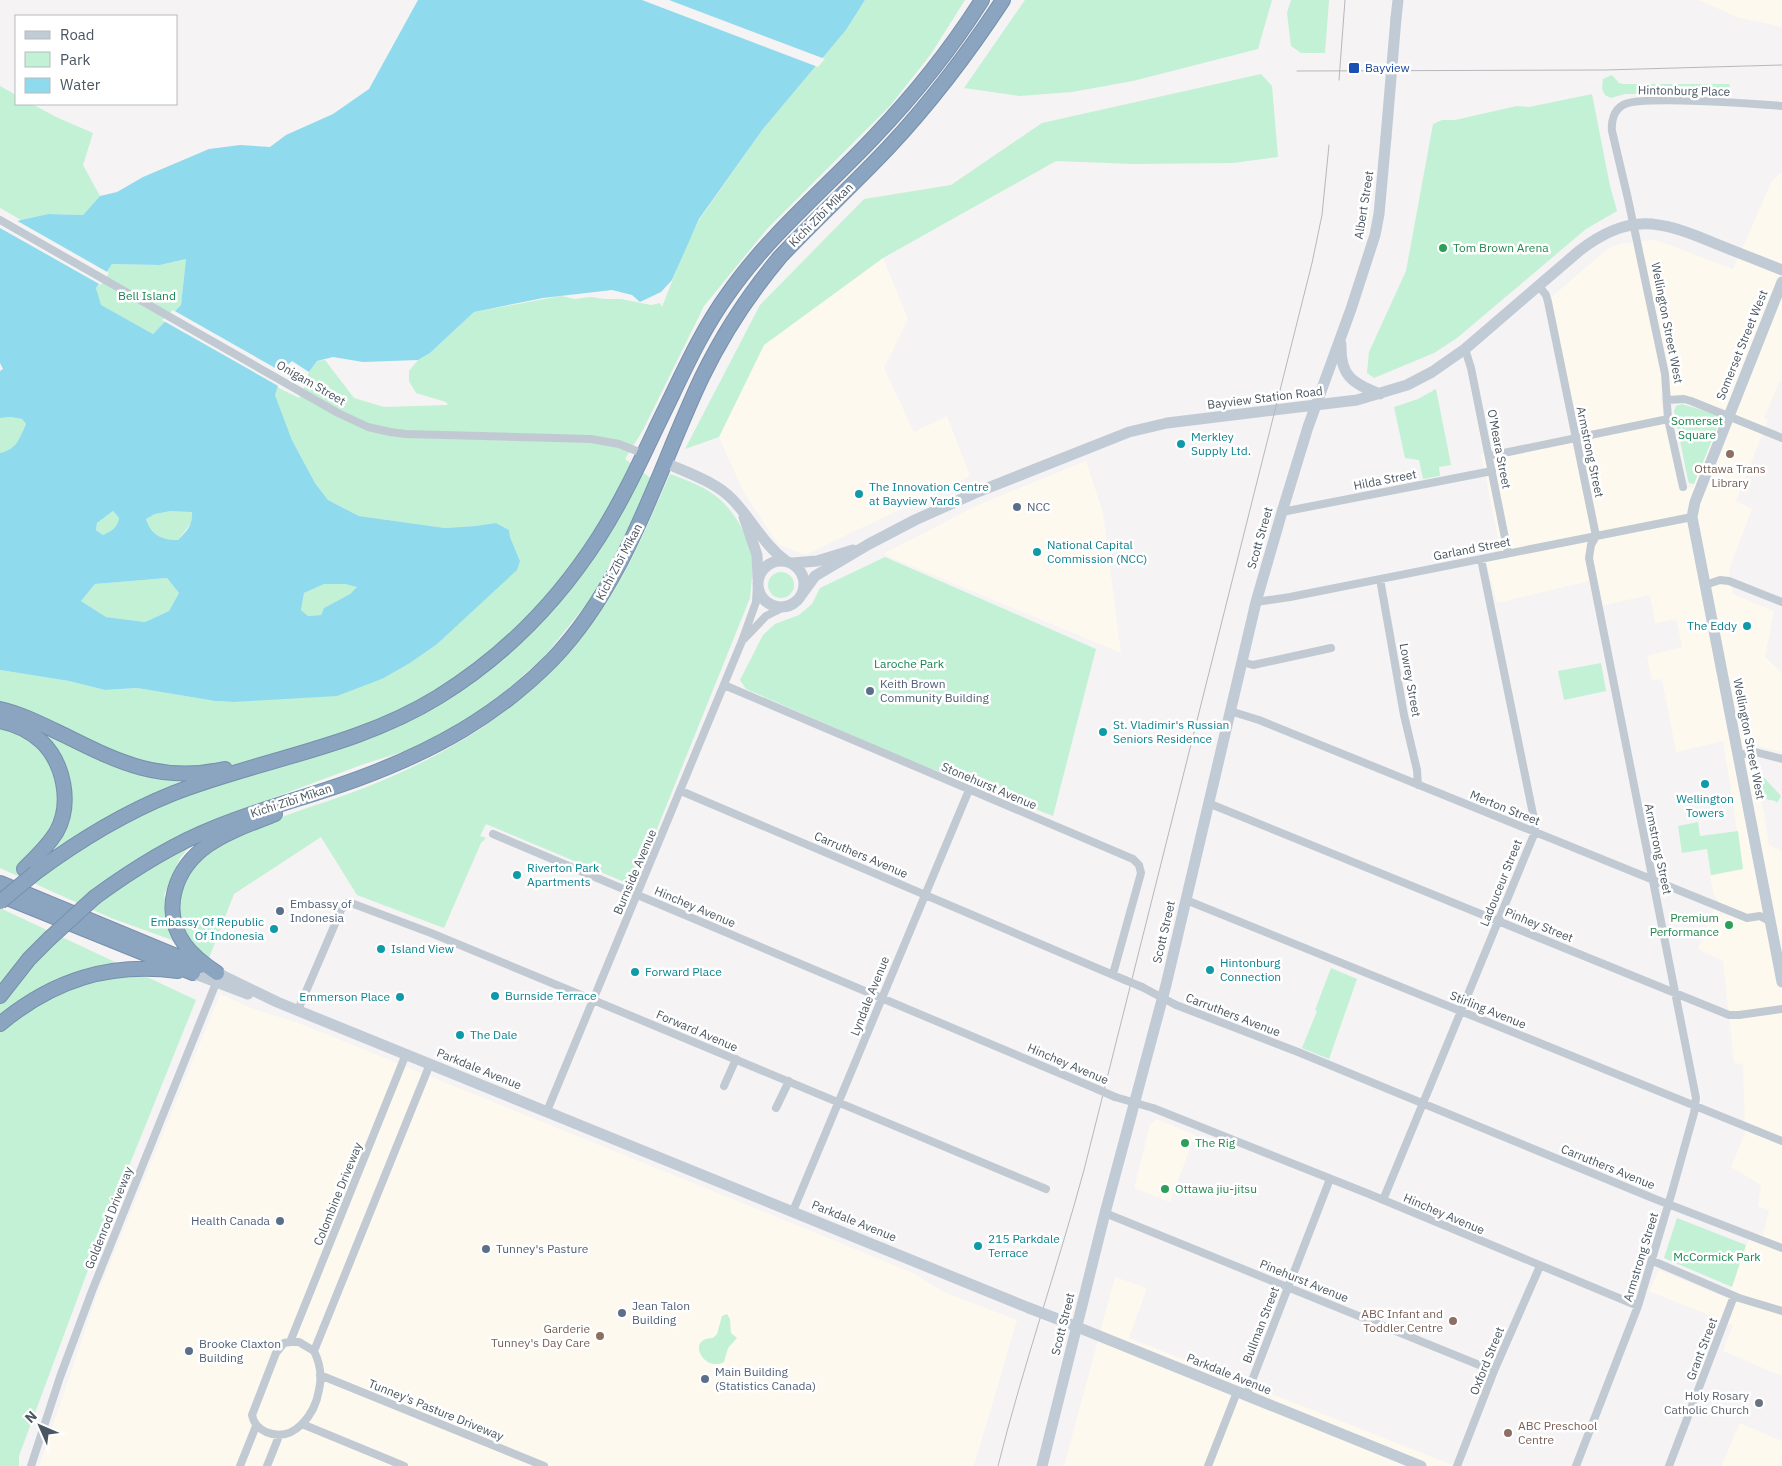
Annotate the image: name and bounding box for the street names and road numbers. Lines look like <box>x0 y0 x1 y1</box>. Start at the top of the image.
street label: Hintonburg Place <box>1638 82 1731 99</box>
street label: Albert Street <box>1351 170 1376 240</box>
street label: Kichi Zībī Mīkan <box>785 179 856 250</box>
street label: Wellington Street West <box>1648 261 1687 385</box>
street label: Somerset Street West <box>1713 288 1770 402</box>
street label: Onigam Street <box>274 357 348 408</box>
street label: Bayview Station Road <box>1206 383 1324 412</box>
street label: Armstrong Street <box>1574 405 1607 499</box>
street label: O'Meara Street <box>1484 408 1515 490</box>
street label: Hilda Street <box>1352 466 1418 493</box>
street label: Scott Street <box>1244 505 1276 571</box>
street label: Kichi Zībī Mīkan <box>592 521 645 603</box>
street label: Garland Street <box>1432 534 1512 563</box>
street label: Lowrey Street <box>1397 642 1424 718</box>
street label: Wellington Street West <box>1730 677 1769 801</box>
street label: Stonehurst Avenue <box>939 759 1040 813</box>
street label: Kichi Zībī Mīkan <box>248 780 333 821</box>
street label: Merton Street <box>1468 787 1542 828</box>
street label: Armstrong Street <box>1642 802 1675 896</box>
street label: Burnside Avenue <box>610 827 659 917</box>
street label: Carruthers Avenue <box>812 828 911 881</box>
street label: Ladouceur Street <box>1476 837 1525 928</box>
street label: Hinchey Avenue <box>652 883 738 931</box>
street label: Scott Street <box>1149 899 1178 965</box>
street label: Pinhey Street <box>1503 904 1575 945</box>
street label: Lyndale Avenue <box>847 953 892 1038</box>
street label: Stirling Avenue <box>1448 987 1529 1032</box>
street label: Carruthers Avenue <box>1184 990 1283 1040</box>
street label: Forward Avenue <box>654 1007 741 1055</box>
street label: Hinchey Avenue <box>1025 1040 1111 1088</box>
street label: Parkdale Avenue <box>435 1045 524 1093</box>
street label: Colombine Driveway <box>310 1140 365 1248</box>
street label: Carruthers Avenue <box>1559 1141 1658 1192</box>
street label: Goldenrod Driveway <box>81 1165 136 1271</box>
street label: Hinchey Avenue <box>1401 1190 1487 1238</box>
street label: Parkdale Avenue <box>810 1197 899 1245</box>
street label: Armstrong Street <box>1620 1210 1661 1303</box>
street label: Pinehurst Avenue <box>1258 1256 1351 1305</box>
street label: Bullman Street <box>1239 1285 1282 1365</box>
street label: Scott Street <box>1048 1291 1078 1357</box>
street label: Grant Street <box>1683 1315 1720 1382</box>
street label: Oxford Street <box>1466 1325 1507 1397</box>
street label: Parkdale Avenue <box>1185 1350 1274 1398</box>
street label: Tunney's Pasture Driveway <box>366 1376 506 1444</box>

